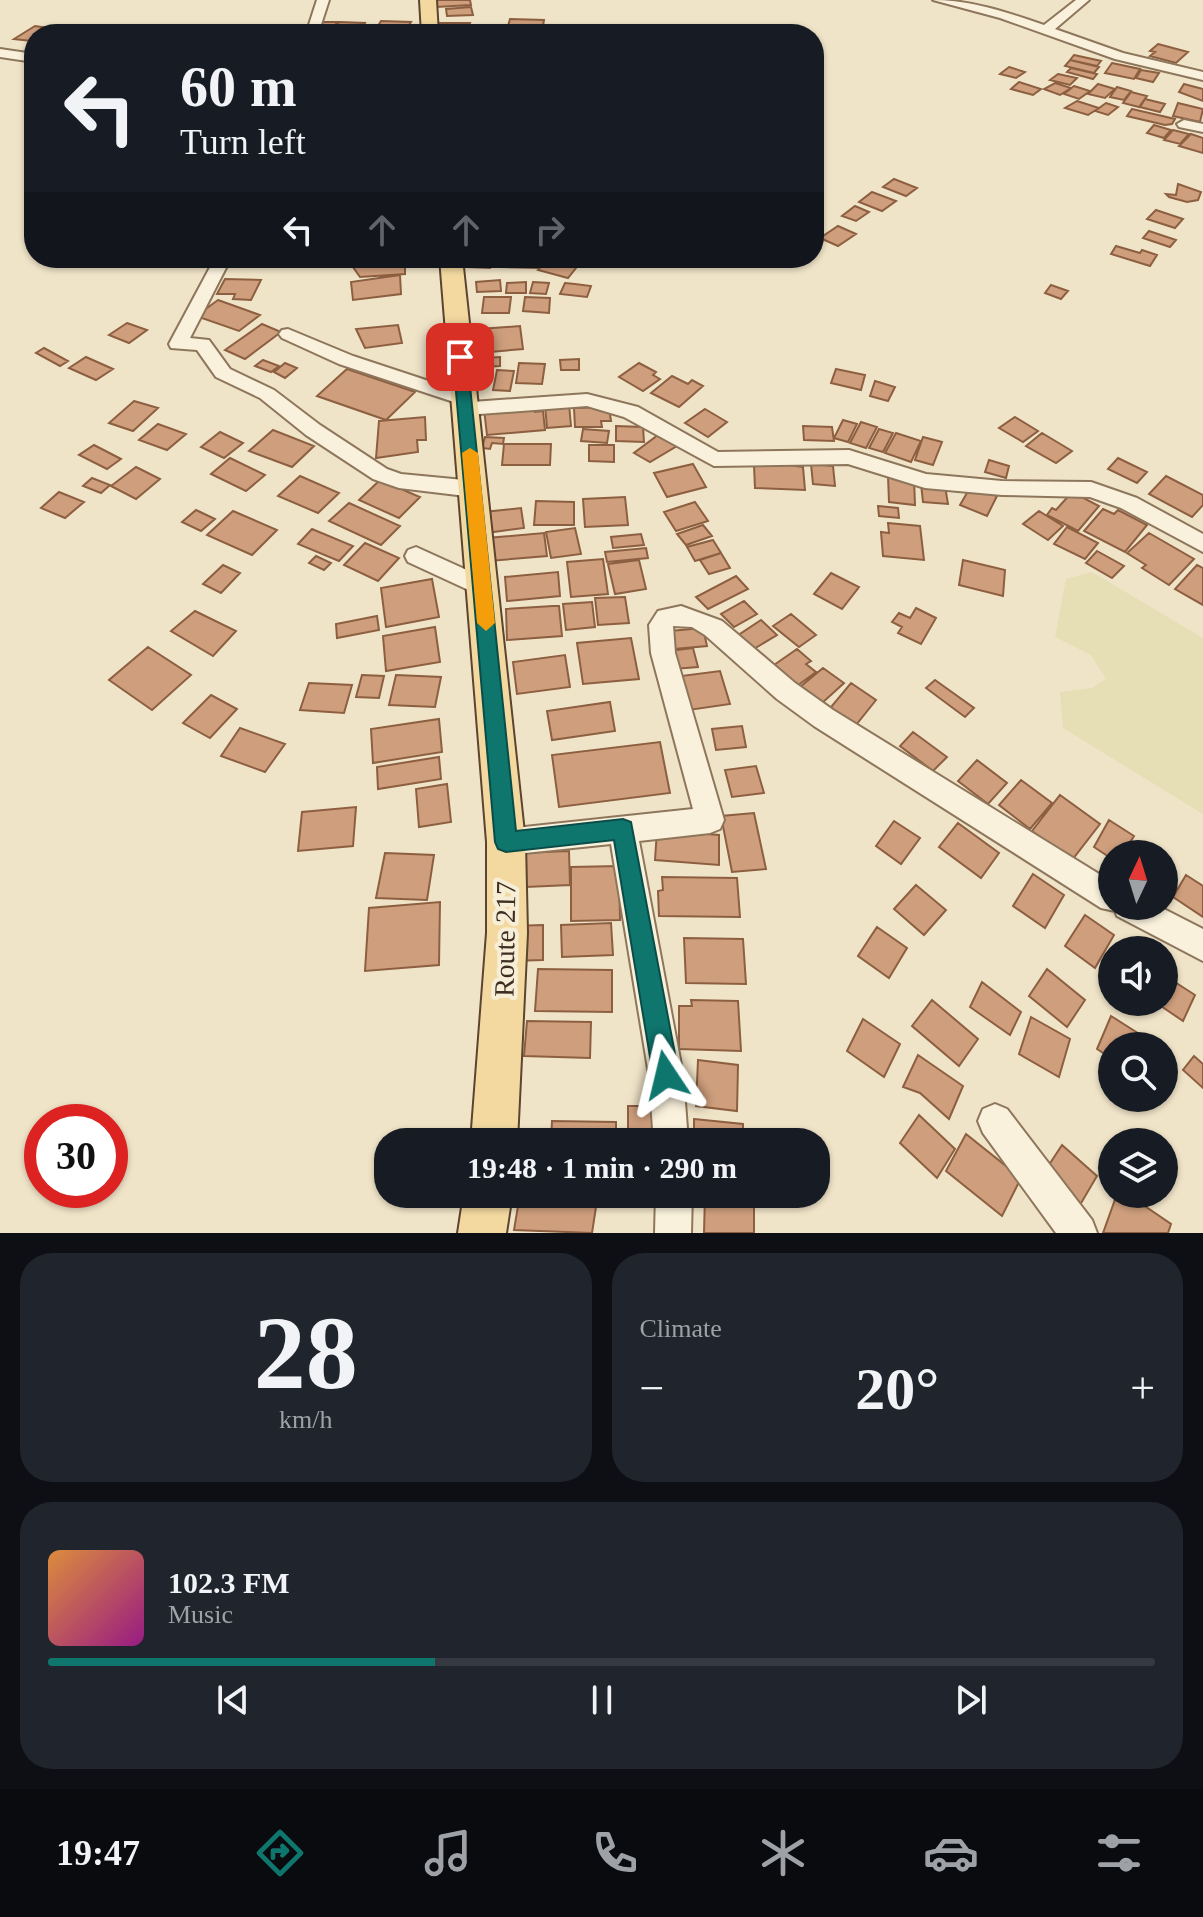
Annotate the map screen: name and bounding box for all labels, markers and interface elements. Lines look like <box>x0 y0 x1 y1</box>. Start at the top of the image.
icon: left <box>48 56 152 160</box>
text: 60 m <box>180 56 297 118</box>
text: Turn left <box>180 122 306 162</box>
icon: left <box>276 208 320 252</box>
icon: ahead <box>360 208 404 252</box>
icon: ahead <box>444 208 488 252</box>
icon: right <box>528 208 572 252</box>
pin <box>426 323 494 391</box>
icon: arrive <box>438 335 482 379</box>
north arrow <box>1098 840 1178 920</box>
map controls <box>1098 840 1178 1208</box>
street label: Route 217 <box>488 881 522 997</box>
button: sound <box>1098 936 1178 1016</box>
button: search <box>1098 1032 1178 1112</box>
position arrow <box>624 1033 708 1117</box>
speed limit sign: 30 <box>24 1104 128 1208</box>
button: layers <box>1098 1128 1178 1208</box>
text: 19:48 · 1 min · 290 m <box>467 1151 737 1184</box>
text: 28 <box>254 1295 358 1410</box>
text: Climate <box>640 1314 722 1343</box>
text: 20° <box>855 1356 939 1422</box>
text: − <box>640 1364 664 1413</box>
text: + <box>1130 1364 1155 1413</box>
text: km/h <box>279 1405 332 1434</box>
text: 102.3 FM <box>168 1566 290 1599</box>
text: Music <box>168 1600 233 1629</box>
icon: previous <box>211 1678 255 1722</box>
icon: pause <box>580 1678 624 1722</box>
icon: next <box>949 1678 993 1722</box>
icon: directions <box>252 1825 308 1881</box>
icon: music <box>420 1825 476 1881</box>
icon: phone <box>587 1825 643 1881</box>
icon: climate <box>755 1825 811 1881</box>
icon: car <box>923 1825 979 1881</box>
icon: filters <box>1091 1825 1147 1881</box>
text: 19:47 <box>56 1833 140 1873</box>

